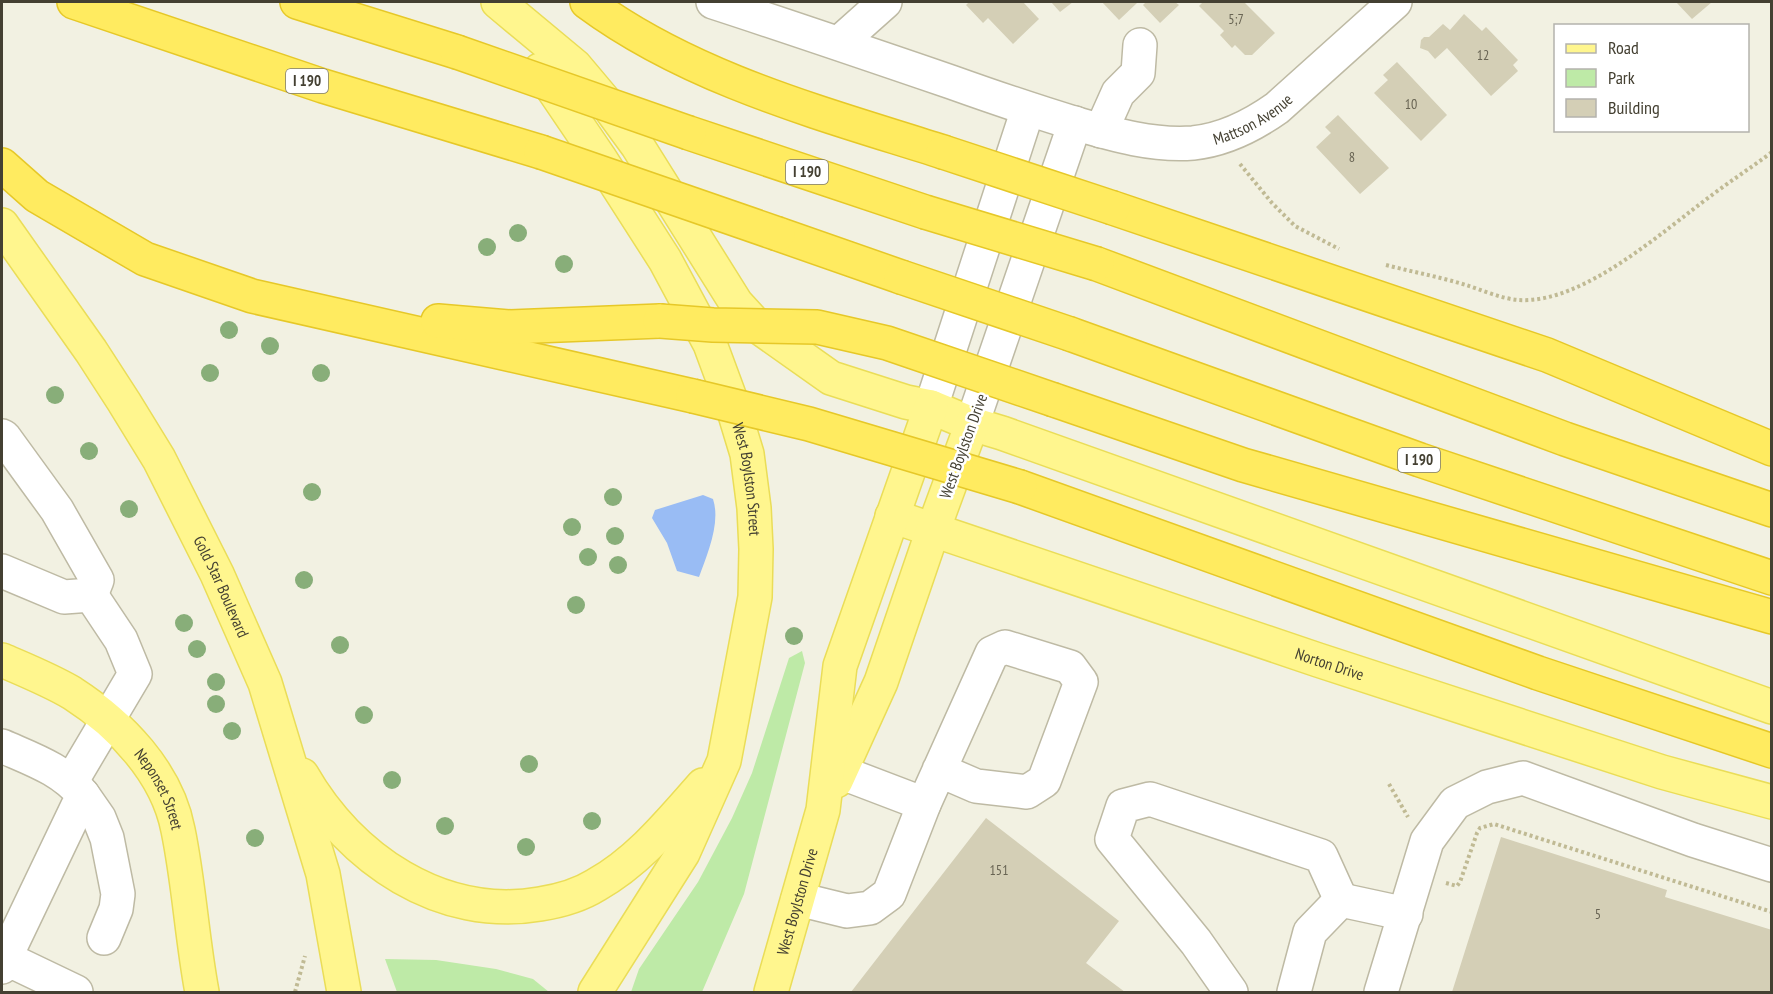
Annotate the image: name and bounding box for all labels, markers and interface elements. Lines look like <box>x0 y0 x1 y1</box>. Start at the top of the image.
house number: 5;7 <box>1228 10 1244 28</box>
legend <box>1554 24 1749 132</box>
text: Road <box>1608 36 1639 59</box>
house number: 12 <box>1477 46 1489 64</box>
text: Park <box>1608 66 1635 89</box>
road number: I 190 <box>286 69 328 93</box>
street label: Mattson Avenue <box>1210 89 1296 149</box>
house number: 10 <box>1405 95 1417 113</box>
text: Building <box>1608 96 1660 119</box>
house number: 8 <box>1349 148 1355 166</box>
road number: I 190 <box>786 160 828 184</box>
street label: West Boylston Drive <box>935 391 991 501</box>
street label: West Boylston Street <box>728 420 765 537</box>
road number: I 190 <box>1398 448 1440 472</box>
street label: Gold Star Boulevard <box>189 532 254 641</box>
street label: Norton Drive <box>1293 643 1367 684</box>
street label: Neponset Street <box>130 744 188 832</box>
street label: West Boylston Drive <box>772 846 822 957</box>
house number: 151 <box>990 861 1008 879</box>
house number: 5 <box>1595 905 1601 923</box>

